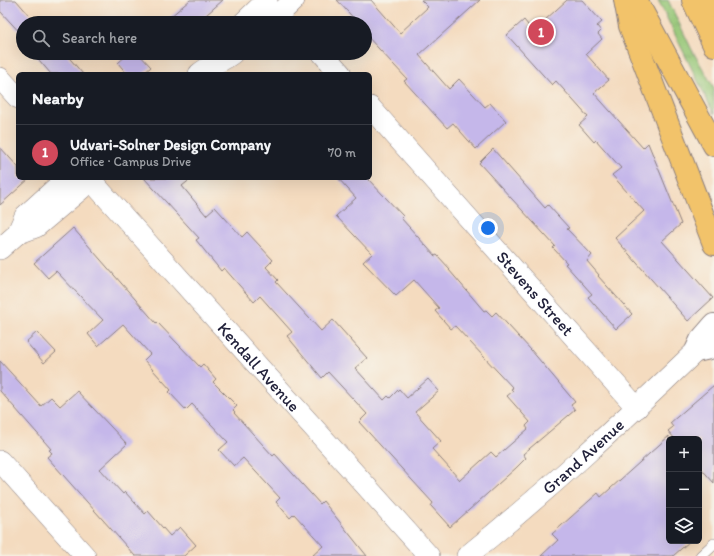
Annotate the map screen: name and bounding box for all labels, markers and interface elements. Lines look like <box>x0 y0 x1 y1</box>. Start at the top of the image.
search box <box>16 16 372 60</box>
pin: 1 <box>528 17 554 47</box>
icon: search <box>30 27 52 49</box>
text: Search here <box>62 29 137 47</box>
text: Nearby <box>32 88 84 108</box>
text: Udvari-Solner Design Company <box>70 136 271 154</box>
text: 1 <box>42 145 48 160</box>
text: 70 m <box>328 145 356 160</box>
text: Office · Campus Drive <box>70 154 191 169</box>
your location <box>478 218 498 238</box>
street label: Stevens Street <box>492 247 578 340</box>
street label: Kendall Avenue <box>213 318 304 416</box>
street label: Grand Avenue <box>538 415 628 498</box>
map controls <box>666 436 702 544</box>
button: + <box>666 436 702 472</box>
button: − <box>666 472 702 508</box>
button: layers <box>666 508 702 544</box>

